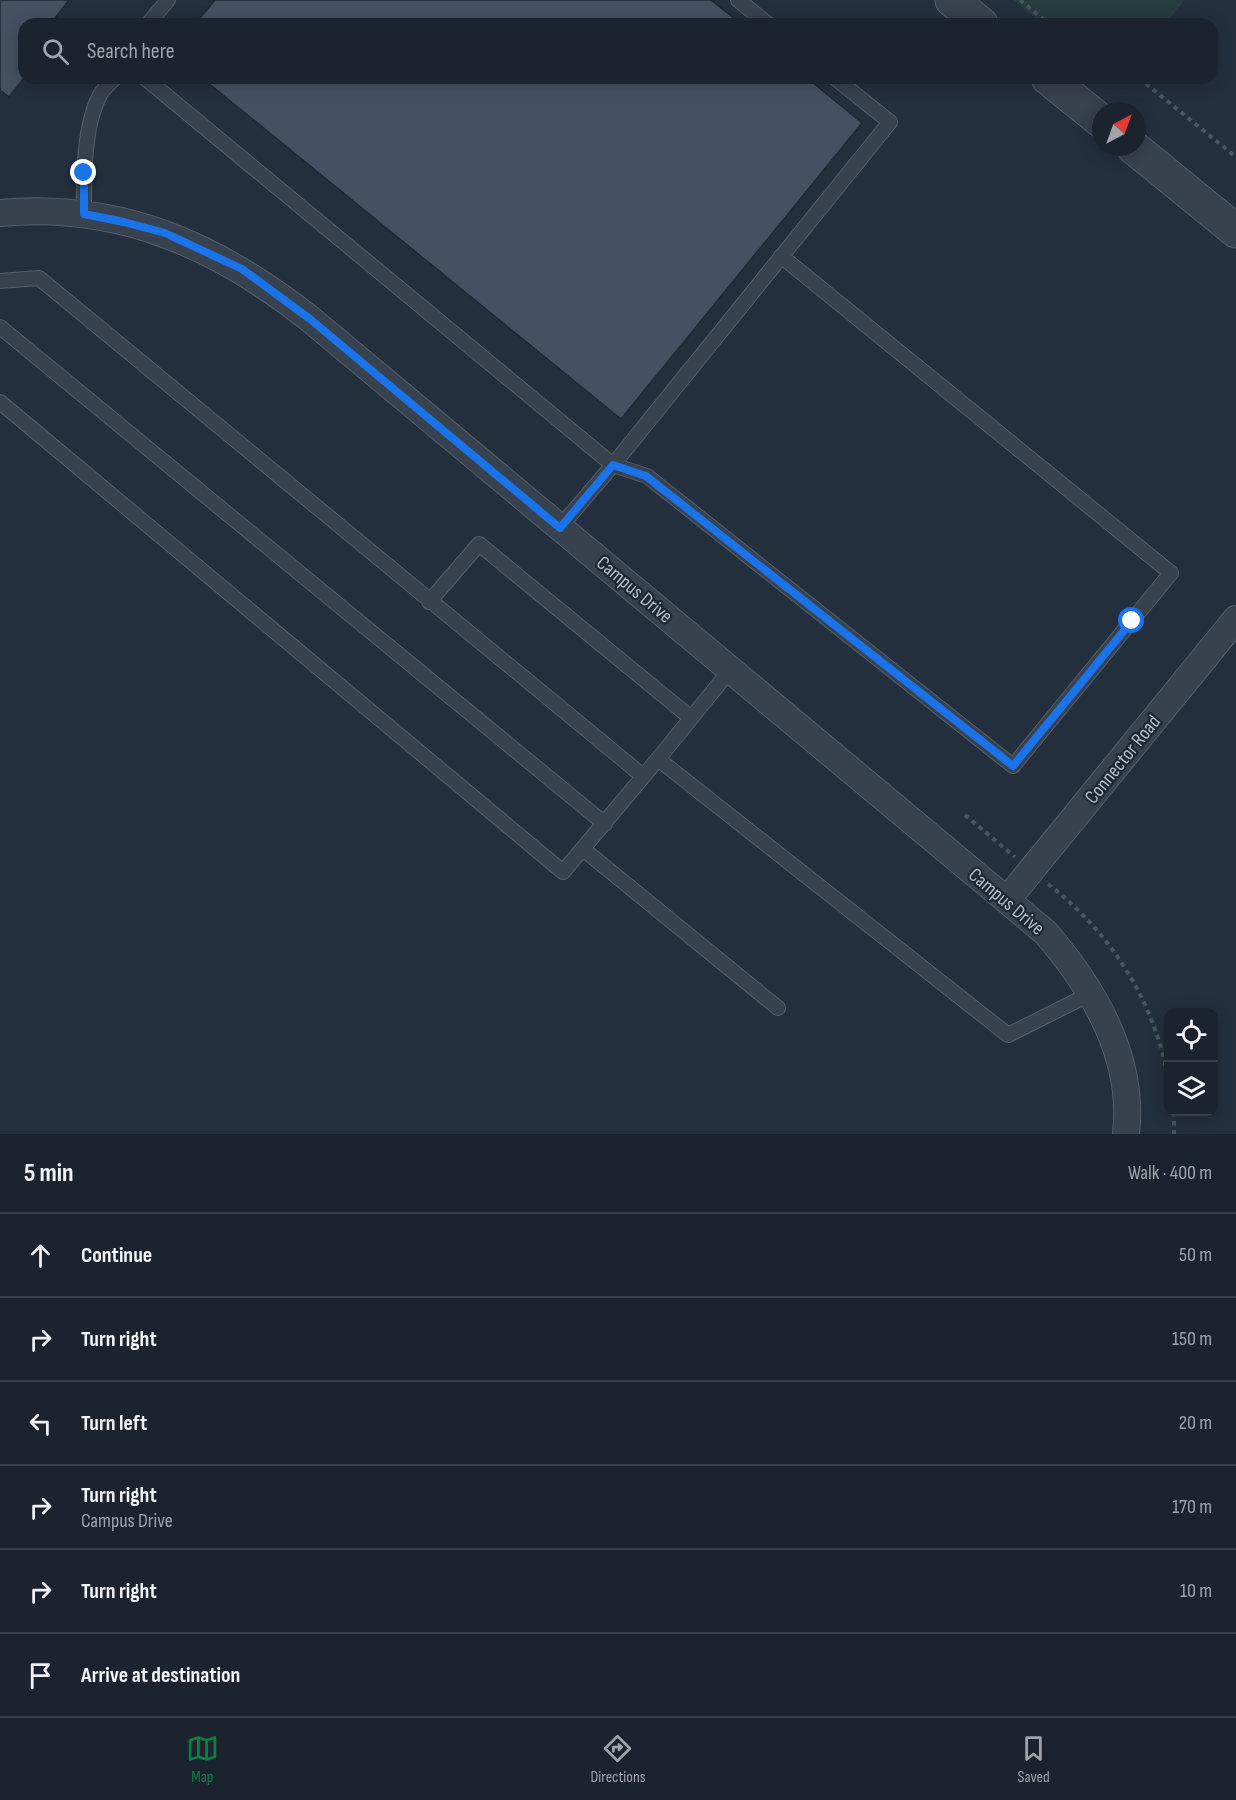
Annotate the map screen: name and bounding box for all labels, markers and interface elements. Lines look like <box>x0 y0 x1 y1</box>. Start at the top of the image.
search box <box>18 18 1218 84</box>
icon: search <box>39 35 72 68</box>
text: Search here <box>87 38 174 65</box>
north arrow <box>1092 102 1146 156</box>
route end <box>70 159 96 185</box>
street label: Campus Drive <box>591 551 677 628</box>
route start <box>1118 607 1144 633</box>
street label: Connector Road <box>1080 710 1166 809</box>
street label: Campus Drive <box>963 863 1049 940</box>
map controls <box>1164 1008 1218 1116</box>
button: locate <box>1164 1008 1218 1062</box>
button: layers <box>1164 1062 1218 1116</box>
text: 5 min <box>24 1158 74 1189</box>
text: Walk · 400 m <box>1128 1161 1212 1185</box>
icon: ahead <box>24 1239 57 1272</box>
text: Continue <box>81 1242 152 1269</box>
text: 50 m <box>1179 1243 1212 1267</box>
icon: right <box>24 1323 57 1356</box>
text: Turn right <box>81 1326 157 1353</box>
text: 150 m <box>1172 1327 1212 1351</box>
icon: left <box>24 1407 57 1440</box>
text: Turn left <box>81 1410 147 1437</box>
text: 20 m <box>1179 1411 1212 1435</box>
text: Turn right <box>81 1482 157 1509</box>
icon: right <box>24 1491 57 1524</box>
text: 170 m <box>1172 1495 1212 1519</box>
text: Campus Drive <box>81 1509 173 1533</box>
icon: right <box>24 1575 57 1608</box>
text: Turn right <box>81 1578 157 1605</box>
text: 10 m <box>1180 1579 1212 1603</box>
icon: arrive <box>24 1659 57 1692</box>
text: Arrive at destination <box>81 1662 240 1689</box>
tab: Map <box>186 1732 219 1787</box>
tab: Directions <box>590 1732 646 1787</box>
tab: Saved <box>1017 1732 1050 1787</box>

